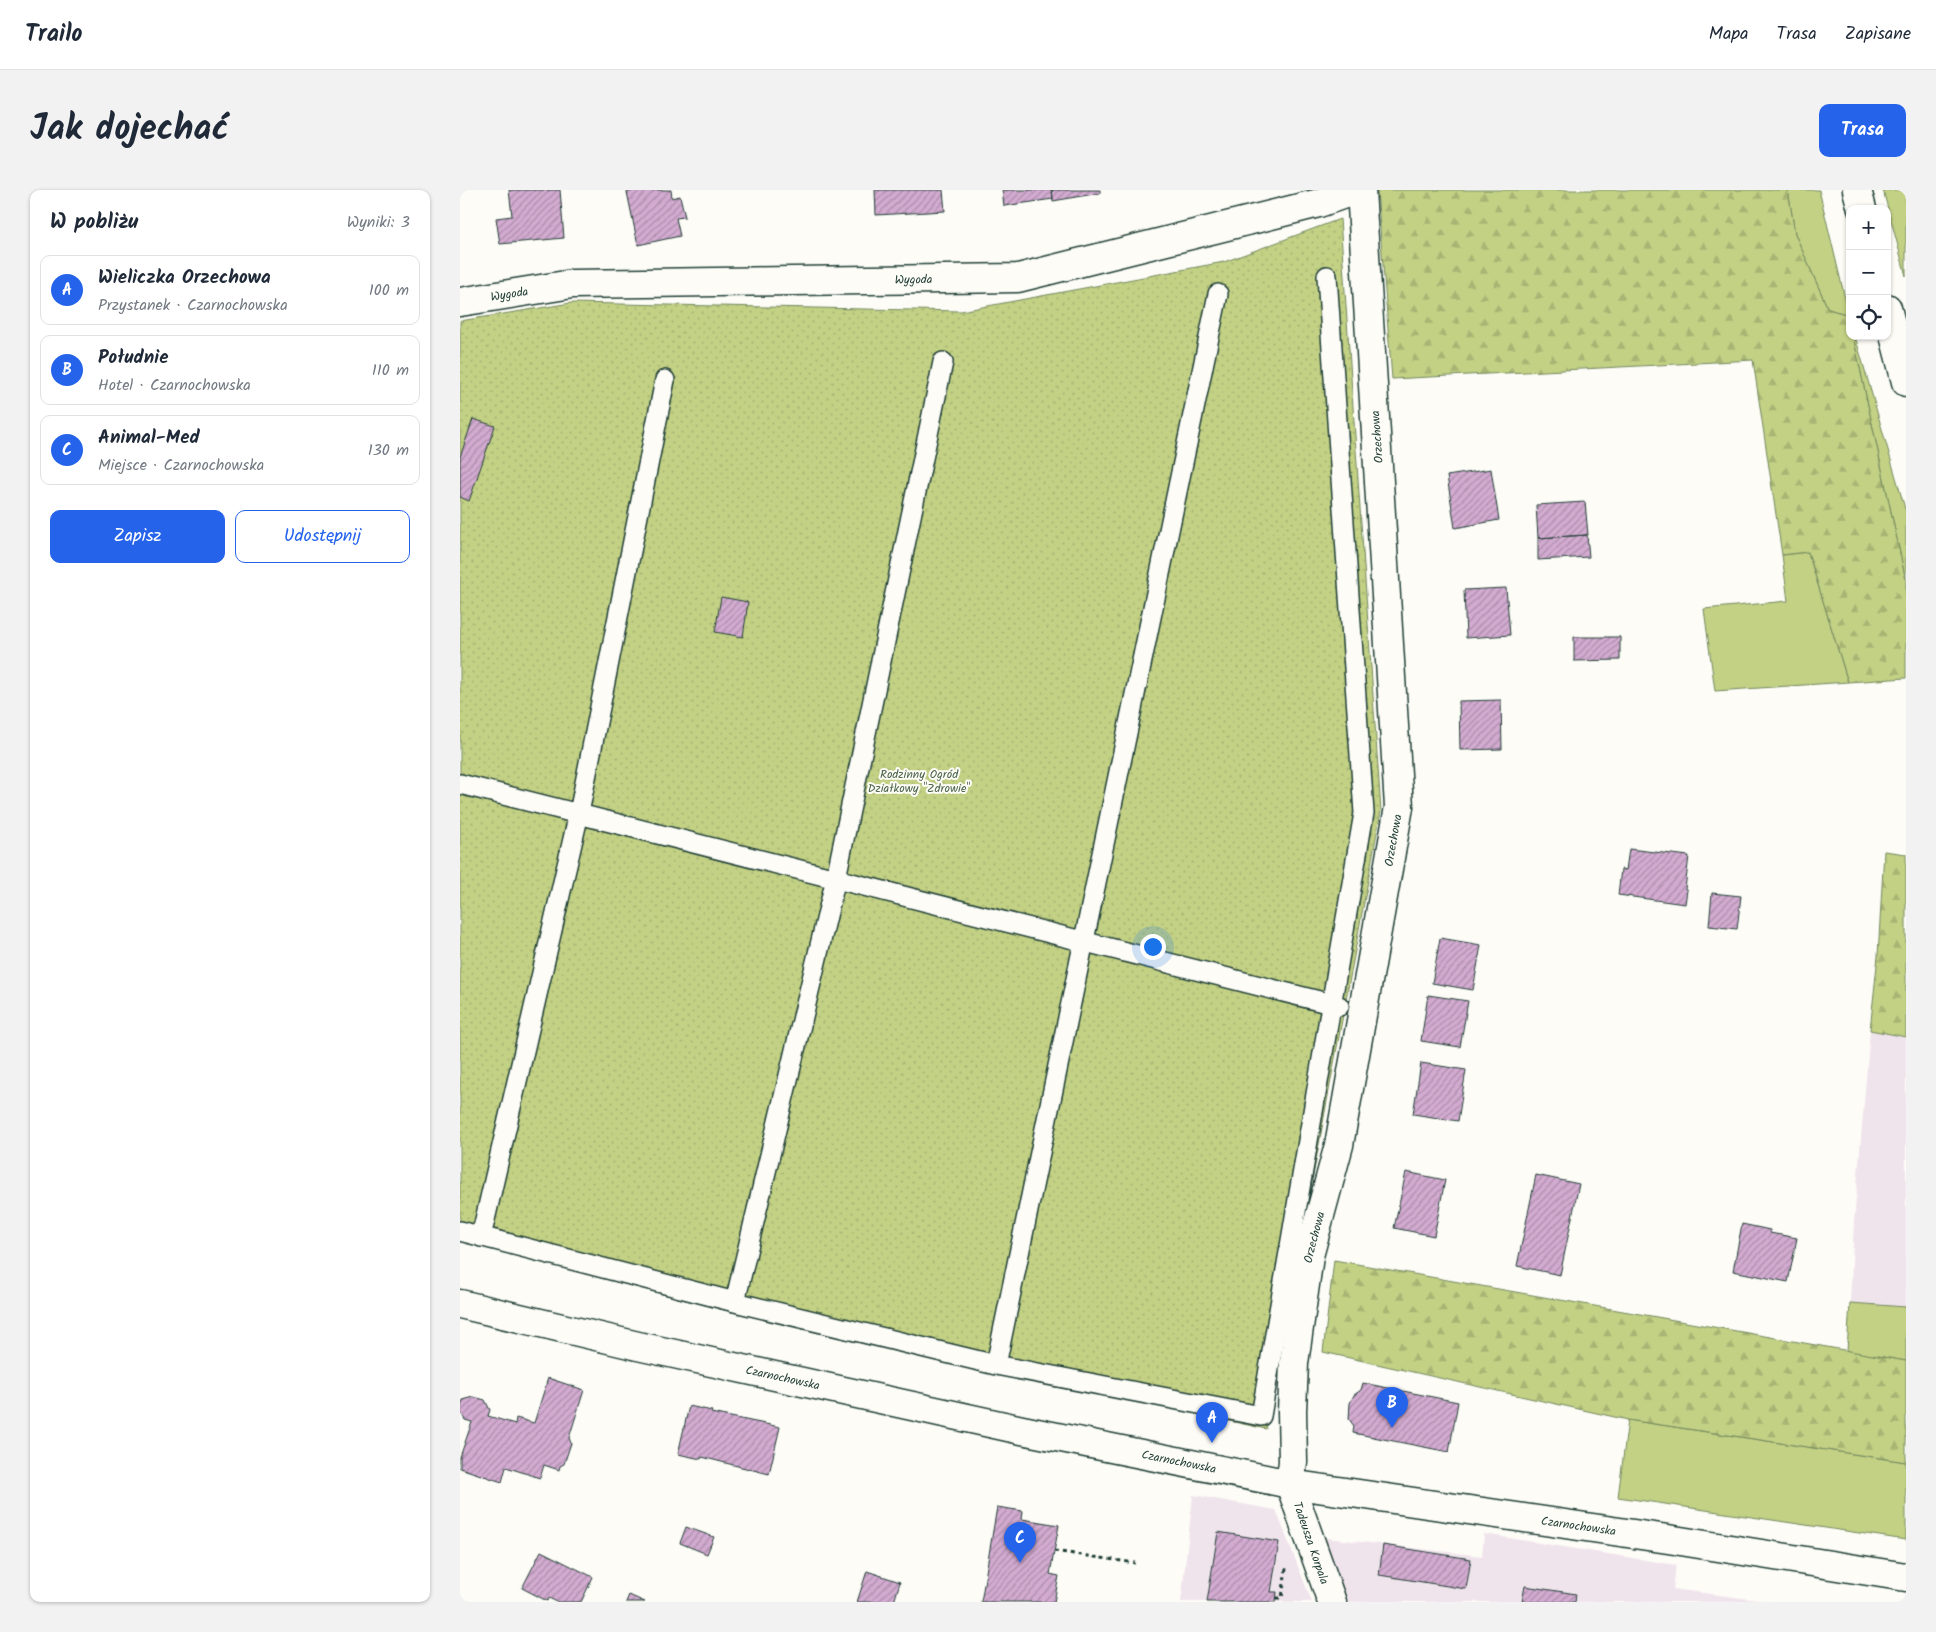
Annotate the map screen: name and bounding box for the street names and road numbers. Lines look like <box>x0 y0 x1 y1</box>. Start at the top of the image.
street label: Wygoda <box>895 270 933 290</box>
street label: Wygoda <box>489 282 530 307</box>
street label: Orzechowa <box>1366 410 1389 464</box>
street label: Orzechowa <box>1380 812 1408 868</box>
street label: Orzechowa <box>1299 1209 1331 1264</box>
street label: Czarnochowska <box>744 1361 822 1396</box>
street label: Czarnochowska <box>1140 1445 1218 1479</box>
street label: Tadeusza Korpala <box>1287 1499 1334 1587</box>
street label: Czarnochowska <box>1540 1512 1618 1541</box>

